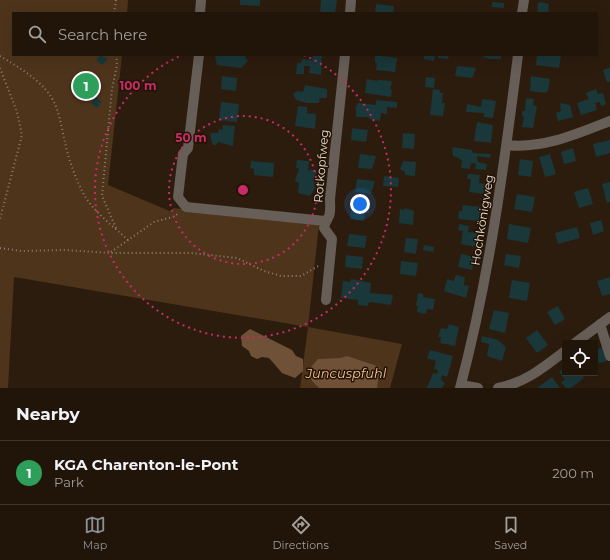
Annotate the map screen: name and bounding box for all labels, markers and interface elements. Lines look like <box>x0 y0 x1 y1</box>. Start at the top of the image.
search box <box>12 12 598 56</box>
icon: search <box>26 23 48 45</box>
text: Search here <box>58 25 147 44</box>
pin: 1 <box>73 71 99 101</box>
text: 100 m <box>120 78 156 93</box>
street label: Rotkopfweg <box>310 129 332 203</box>
text: 50 m <box>175 130 207 145</box>
street label: Hochkönigweg <box>467 173 497 267</box>
centre of rings <box>236 183 250 197</box>
your location <box>350 194 370 214</box>
map controls <box>562 340 598 376</box>
button: locate <box>562 340 598 376</box>
water label: Juncuspfuhl <box>305 365 387 381</box>
text: Nearby <box>16 404 80 424</box>
text: KGA Charenton-le-Pont <box>54 455 238 474</box>
text: 1 <box>26 465 32 481</box>
text: 200 m <box>552 465 594 481</box>
text: Park <box>54 474 84 490</box>
tab: Map <box>83 514 107 552</box>
tab: Directions <box>273 514 329 552</box>
tab: Saved <box>494 514 527 552</box>

